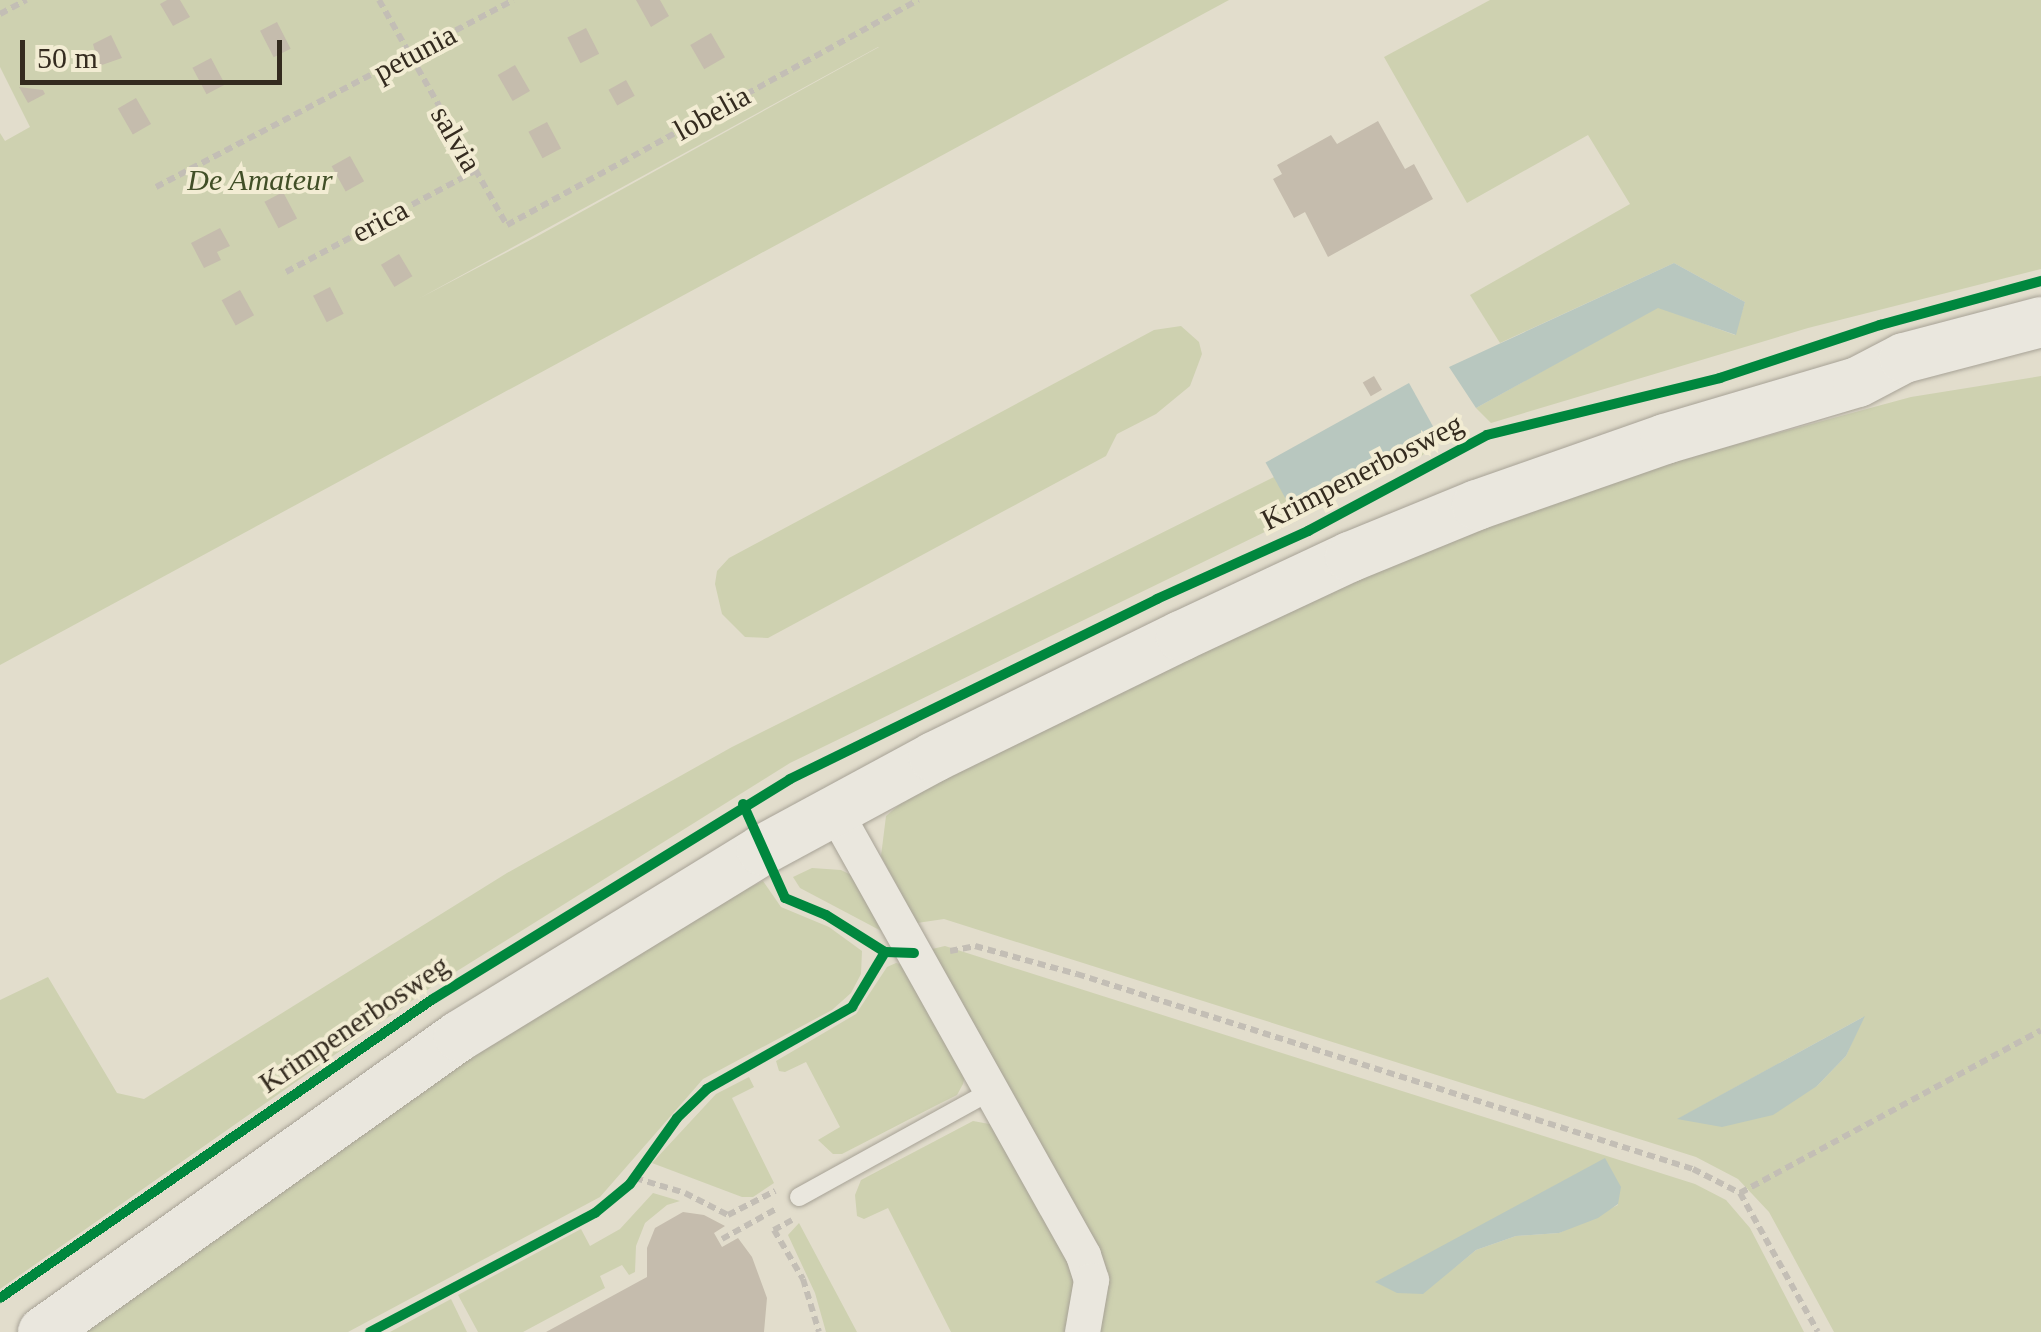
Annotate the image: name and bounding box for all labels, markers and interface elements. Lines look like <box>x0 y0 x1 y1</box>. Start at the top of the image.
street label: petunia <box>368 16 462 90</box>
scale bar <box>25 20 288 82</box>
text: 50 m <box>37 41 98 74</box>
street label: lobelia <box>668 77 756 149</box>
street label: salvia <box>423 100 489 178</box>
park label: De Amateur <box>187 162 333 198</box>
street label: erica <box>346 191 414 251</box>
street label: Krimpenerbosweg <box>1255 406 1469 538</box>
street label: Krimpenerbosweg <box>252 947 456 1101</box>

